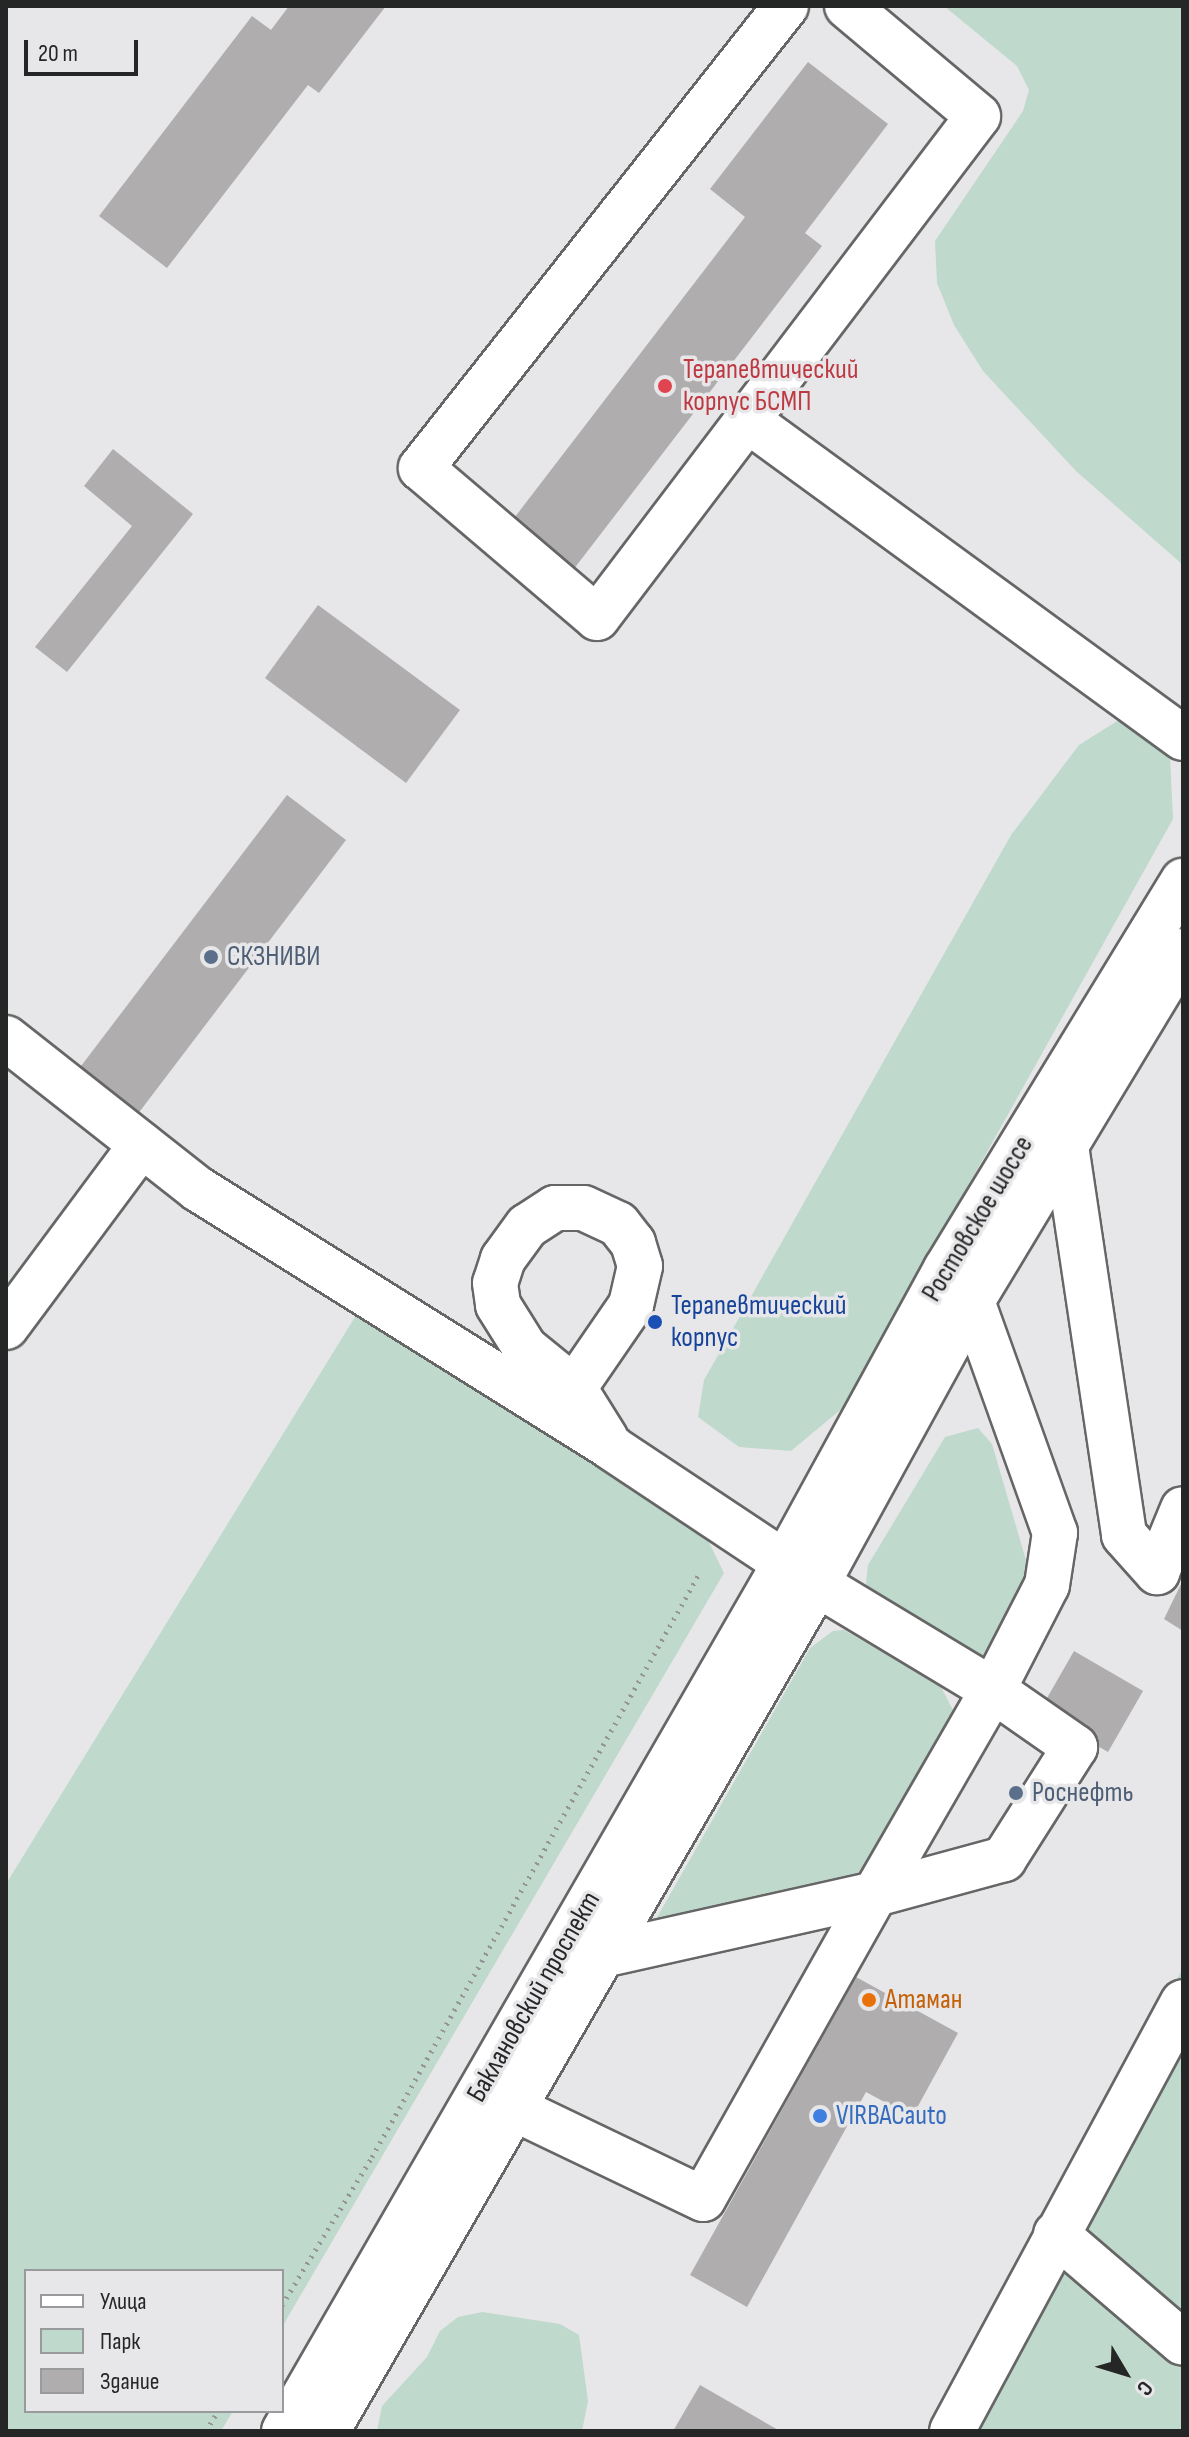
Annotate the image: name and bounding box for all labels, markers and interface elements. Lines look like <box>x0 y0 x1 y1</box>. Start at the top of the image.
scale bar <box>28 24 142 74</box>
text: 20 m <box>38 39 78 68</box>
place label: Терапевтический корпус БСМП <box>683 353 858 419</box>
marker: Терапевтический корпус БСМП <box>654 375 676 397</box>
place label: СКЗНИВИ <box>227 940 320 974</box>
marker: СКЗНИВИ <box>202 948 220 966</box>
street label: Ростовское шоссе <box>915 1130 1041 1308</box>
place label: Терапевтический корпус <box>671 1289 846 1355</box>
marker: Терапевтический корпус <box>646 1313 664 1331</box>
place label: Роснефть <box>1032 1776 1134 1810</box>
marker: Роснефть <box>1007 1784 1025 1802</box>
street label: Баклановский проспект <box>460 1886 608 2108</box>
place label: Атаман <box>885 1983 962 2017</box>
marker: Атаман <box>860 1991 878 2009</box>
place label: VIRBACauto <box>836 2099 947 2133</box>
marker: VIRBACauto <box>811 2107 829 2125</box>
legend <box>24 2269 284 2413</box>
text: Улица <box>100 2287 146 2316</box>
text: Парк <box>100 2327 140 2356</box>
north arrow <box>1085 2333 1165 2413</box>
text: Здание <box>100 2367 159 2396</box>
text: С <box>1130 2375 1158 2401</box>

